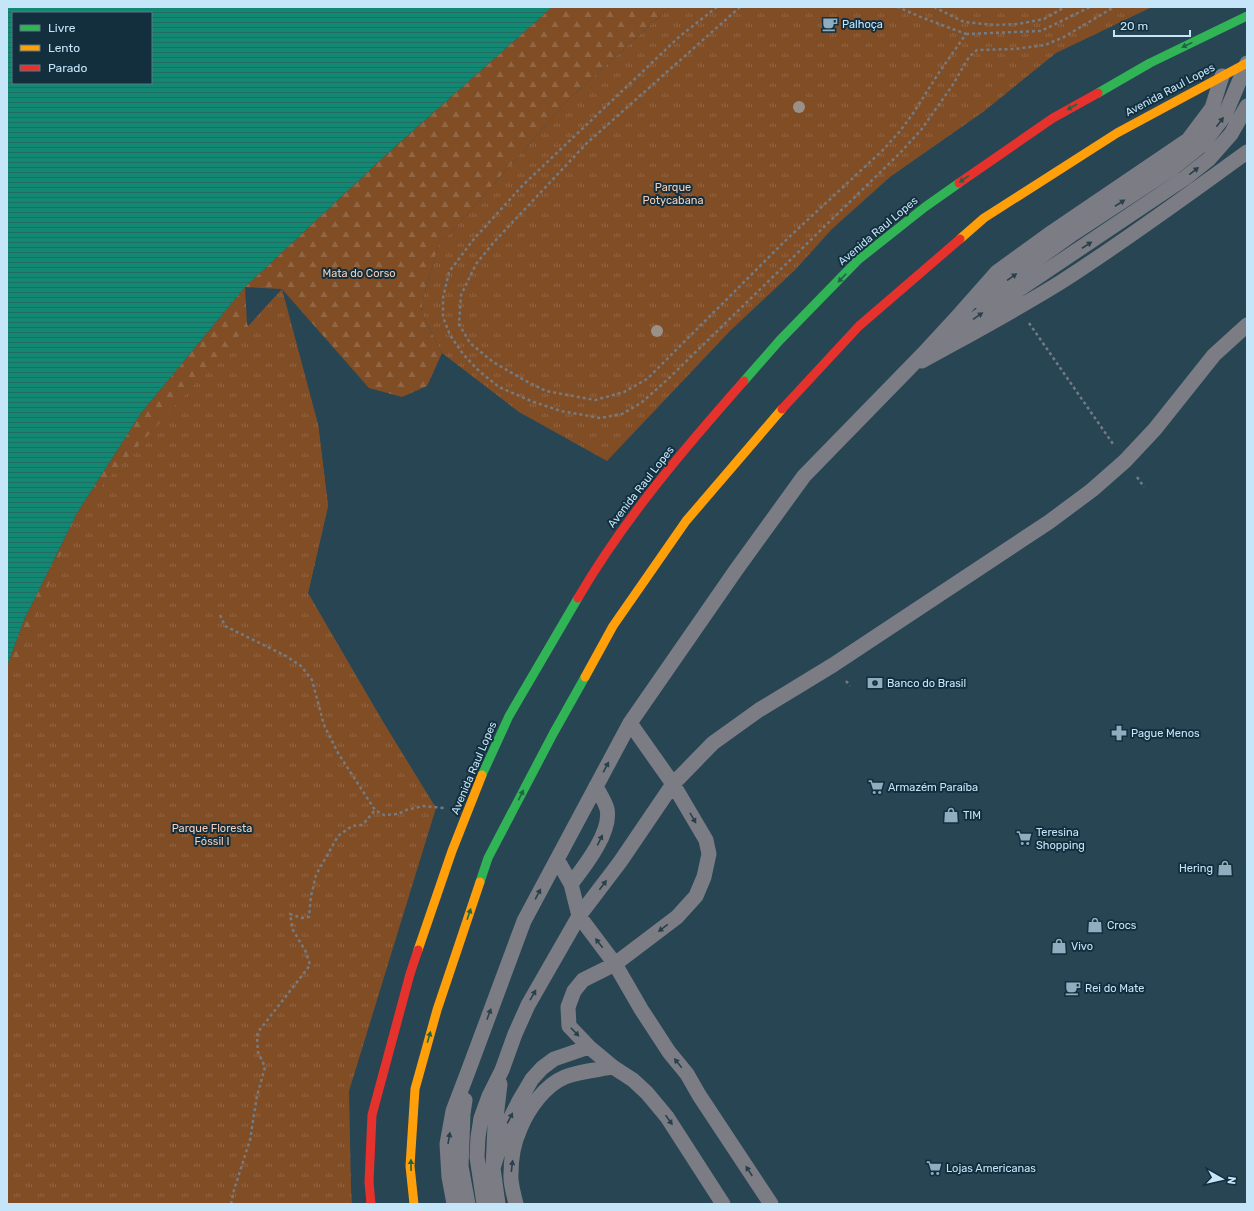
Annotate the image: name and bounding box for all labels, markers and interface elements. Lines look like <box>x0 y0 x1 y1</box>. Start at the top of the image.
legend <box>12 12 152 84</box>
scale bar <box>1114 12 1190 38</box>
cafe icon: Palhoça <box>821 15 839 33</box>
place label: Palhoça <box>842 18 883 31</box>
text: 20 m <box>1120 19 1148 33</box>
text: Livre <box>48 21 76 35</box>
text: Lento <box>48 41 80 55</box>
one-way arrow <box>1181 42 1193 48</box>
text: Parado <box>48 61 87 75</box>
street label: Avenida Raul Lopes <box>1123 61 1217 119</box>
one-way arrow <box>1067 103 1078 110</box>
one-way arrow <box>1216 117 1224 128</box>
one-way arrow <box>1188 167 1199 175</box>
one-way arrow <box>959 175 970 183</box>
park label: Parque Potycabana <box>643 181 703 207</box>
street label: Avenida Raul Lopes <box>836 194 921 268</box>
one-way arrow <box>1114 200 1126 207</box>
one-way arrow <box>1081 241 1092 248</box>
park label: Mata do Corso <box>322 267 396 280</box>
one-way arrow <box>837 273 846 283</box>
one-way arrow <box>1007 273 1018 281</box>
one-way arrow <box>972 313 984 320</box>
street label: Avenida Raul Lopes <box>605 443 677 530</box>
bank icon: Banco do Brasil <box>866 674 884 692</box>
place label: Banco do Brasil <box>887 677 966 690</box>
street label: Avenida Raul Lopes <box>449 719 500 816</box>
pharmacy icon: Pague Menos <box>1110 724 1128 742</box>
place label: Pague Menos <box>1131 727 1200 740</box>
one-way arrow <box>603 762 609 773</box>
supermarket icon: Armazém Paraíba <box>867 778 885 796</box>
place label: Armazém Paraíba <box>888 781 978 794</box>
one-way arrow <box>518 789 524 801</box>
shop icon: TIM <box>942 806 960 824</box>
place label: TIM <box>963 809 981 822</box>
one-way arrow <box>689 812 696 823</box>
park label: Parque Floresta Fóssil I <box>172 822 252 848</box>
place label: Teresina Shopping <box>1036 826 1085 852</box>
supermarket icon: Teresina Shopping <box>1015 829 1033 847</box>
one-way arrow <box>596 834 603 845</box>
shop icon: Hering <box>1216 859 1234 877</box>
place label: Hering <box>1179 862 1213 875</box>
one-way arrow <box>598 879 607 890</box>
one-way arrow <box>535 889 541 900</box>
one-way arrow <box>467 907 473 919</box>
shop icon: Crocs <box>1086 916 1104 934</box>
place label: Crocs <box>1107 919 1137 932</box>
one-way arrow <box>658 923 669 932</box>
one-way arrow <box>595 937 603 948</box>
shop icon: Vivo <box>1050 937 1068 955</box>
place label: Vivo <box>1071 940 1093 953</box>
cafe icon: Rei do Mate <box>1064 979 1082 997</box>
place label: Rei do Mate <box>1085 982 1144 995</box>
one-way arrow <box>530 989 537 1001</box>
one-way arrow <box>486 1008 492 1020</box>
one-way arrow <box>570 1027 580 1037</box>
one-way arrow <box>426 1031 432 1043</box>
one-way arrow <box>674 1057 683 1068</box>
one-way arrow <box>507 1113 514 1124</box>
one-way arrow <box>665 1115 673 1126</box>
one-way arrow <box>446 1132 452 1144</box>
one-way arrow <box>408 1158 414 1171</box>
supermarket icon: Lojas Americanas <box>925 1159 943 1177</box>
north arrow <box>1202 1159 1242 1199</box>
one-way arrow <box>508 1160 515 1172</box>
place label: Lojas Americanas <box>946 1162 1036 1175</box>
one-way arrow <box>746 1166 753 1177</box>
text: N <box>1224 1175 1238 1185</box>

